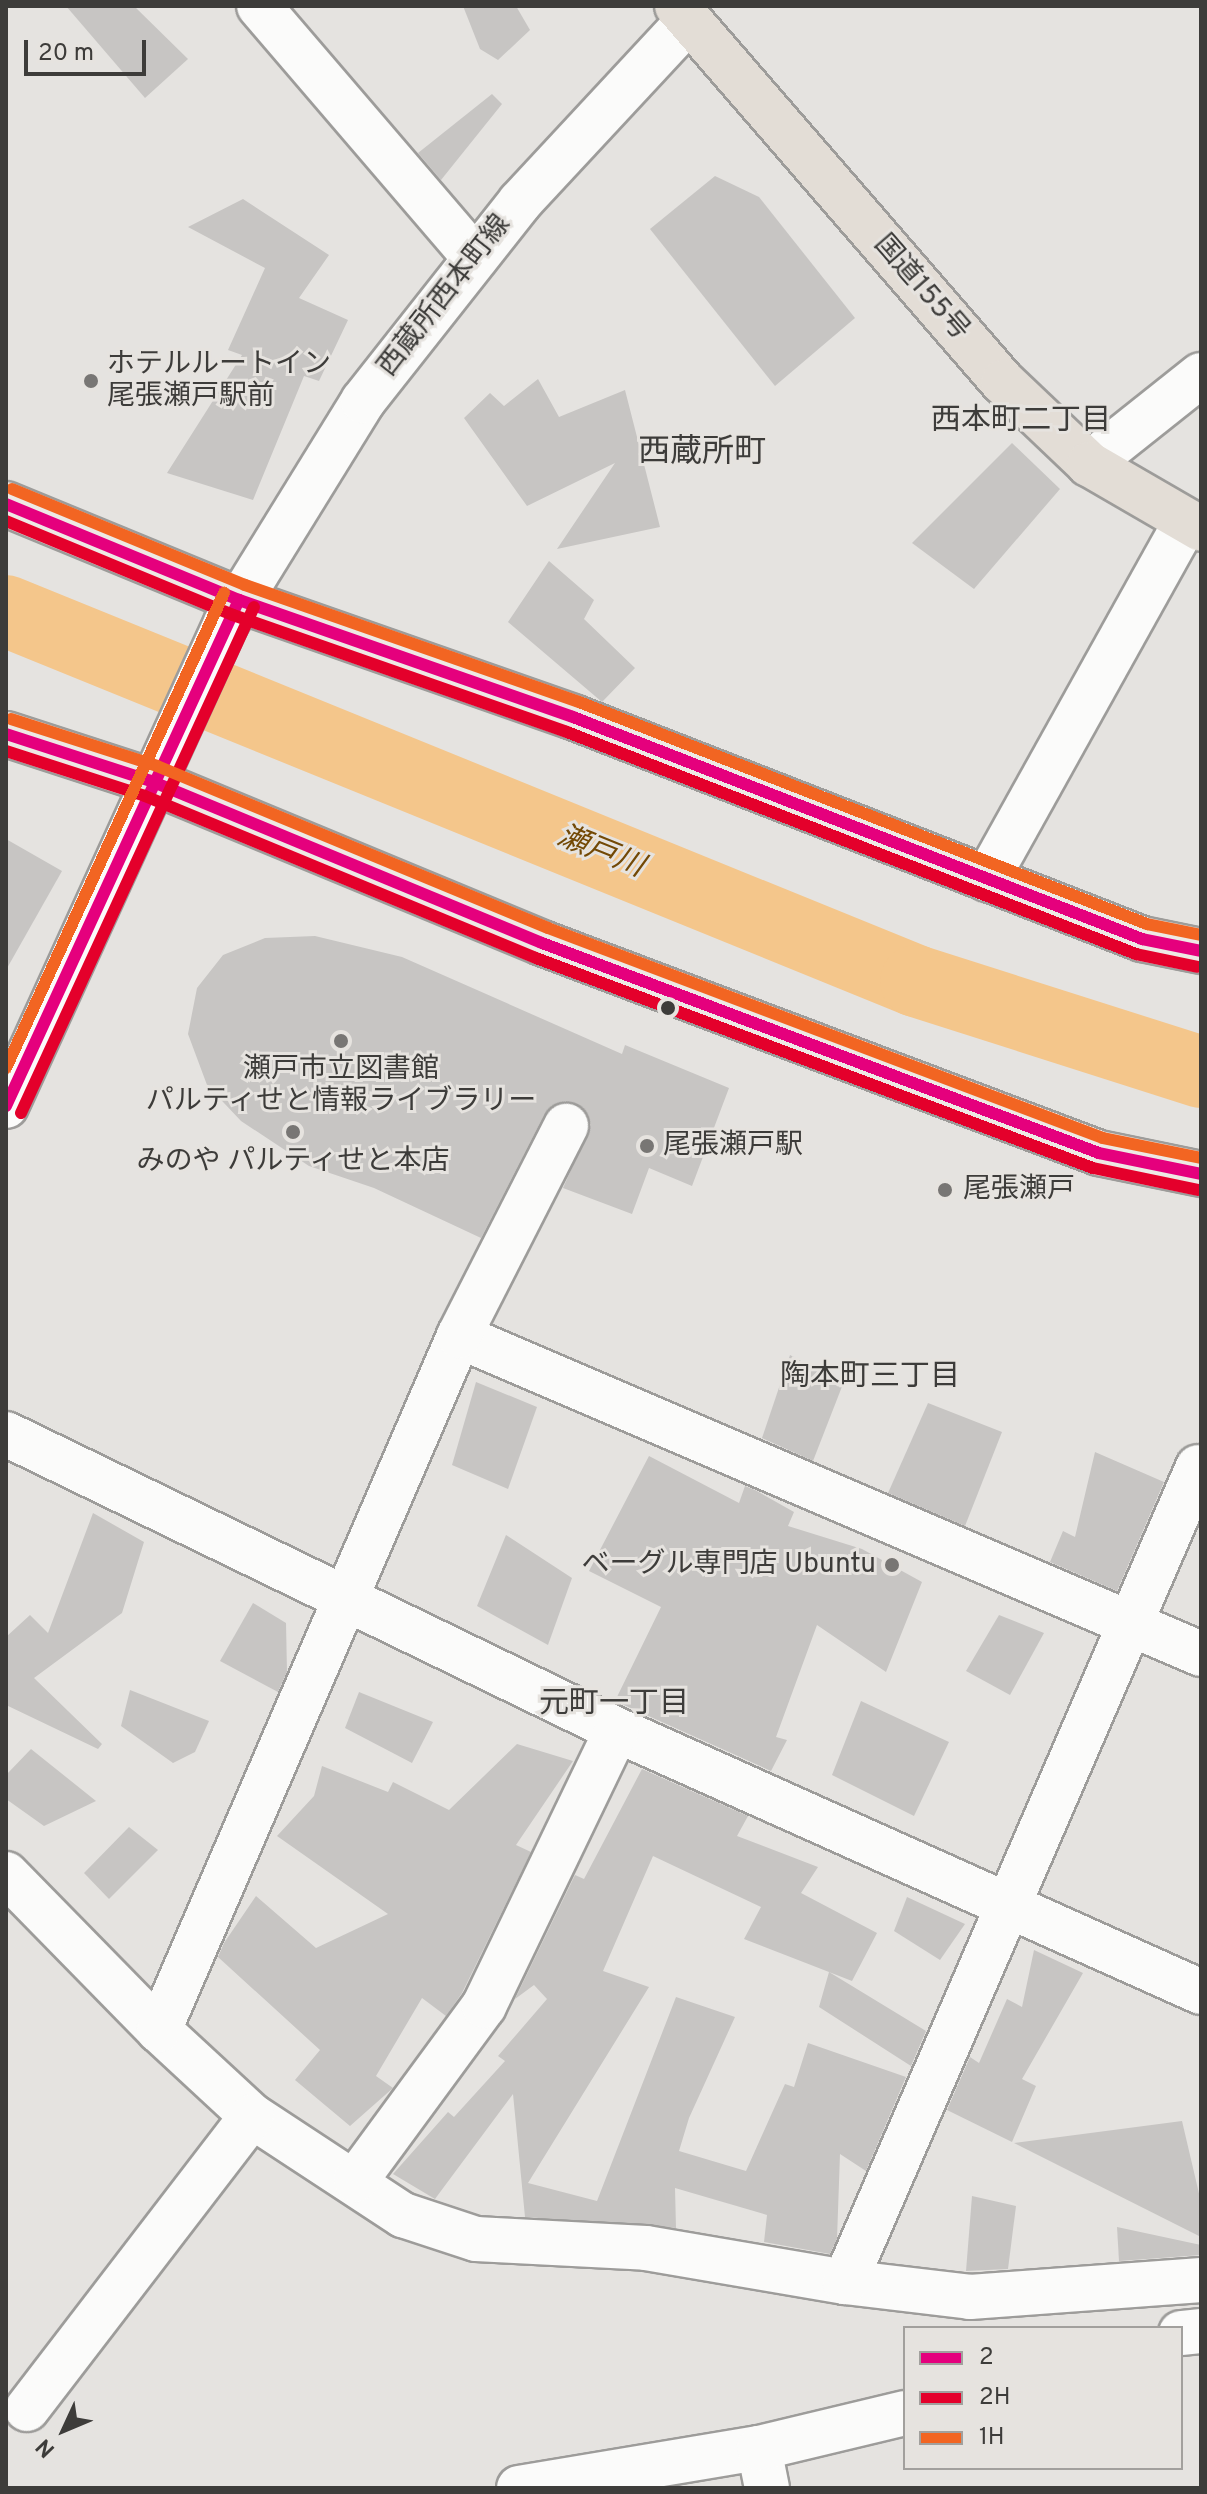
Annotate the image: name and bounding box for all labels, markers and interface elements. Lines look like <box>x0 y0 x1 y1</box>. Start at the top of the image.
scale bar <box>28 24 150 74</box>
text: 20 m <box>38 39 94 69</box>
street label: 西蔵所西本町線 <box>371 208 519 384</box>
street label: 国道155号 <box>866 228 976 348</box>
place label: ホテルルートイン 尾張瀬戸駅前 <box>107 348 331 414</box>
marker: ホテルルートイン 尾張瀬戸駅前 <box>82 372 100 390</box>
district label: 西本町二丁目 <box>931 404 1111 440</box>
district label: 西蔵所町 <box>638 434 766 472</box>
water label: 瀬戸川 <box>552 819 648 887</box>
unlabelled marker <box>660 1000 676 1016</box>
marker: 瀬戸市立図書館 パルティせと情報ライブラリー <box>332 1032 350 1050</box>
place label: 瀬戸市立図書館 パルティせと情報ライブラリー <box>145 1053 537 1119</box>
marker: みのや パルティせと本店 <box>284 1123 302 1141</box>
place label: 尾張瀬戸駅 <box>663 1129 803 1163</box>
marker: 尾張瀬戸駅 <box>638 1137 656 1155</box>
place label: みのや パルティせと本店 <box>136 1145 450 1179</box>
place label: 尾張瀬戸 <box>963 1173 1075 1207</box>
marker: 尾張瀬戸 <box>934 1179 956 1201</box>
district label: 陶本町三丁目 <box>780 1360 960 1396</box>
place label: ベーグル専門店 Ubuntu <box>581 1548 876 1582</box>
marker: ベーグル専門店 Ubuntu <box>883 1556 901 1574</box>
district label: 元町一丁目 <box>539 1687 689 1723</box>
legend <box>903 2326 1183 2470</box>
text: 2 <box>979 2343 994 2373</box>
text: 2H <box>979 2383 1011 2413</box>
north arrow <box>24 2390 104 2470</box>
text: 1H <box>979 2423 1005 2453</box>
text: N <box>31 2432 62 2462</box>

